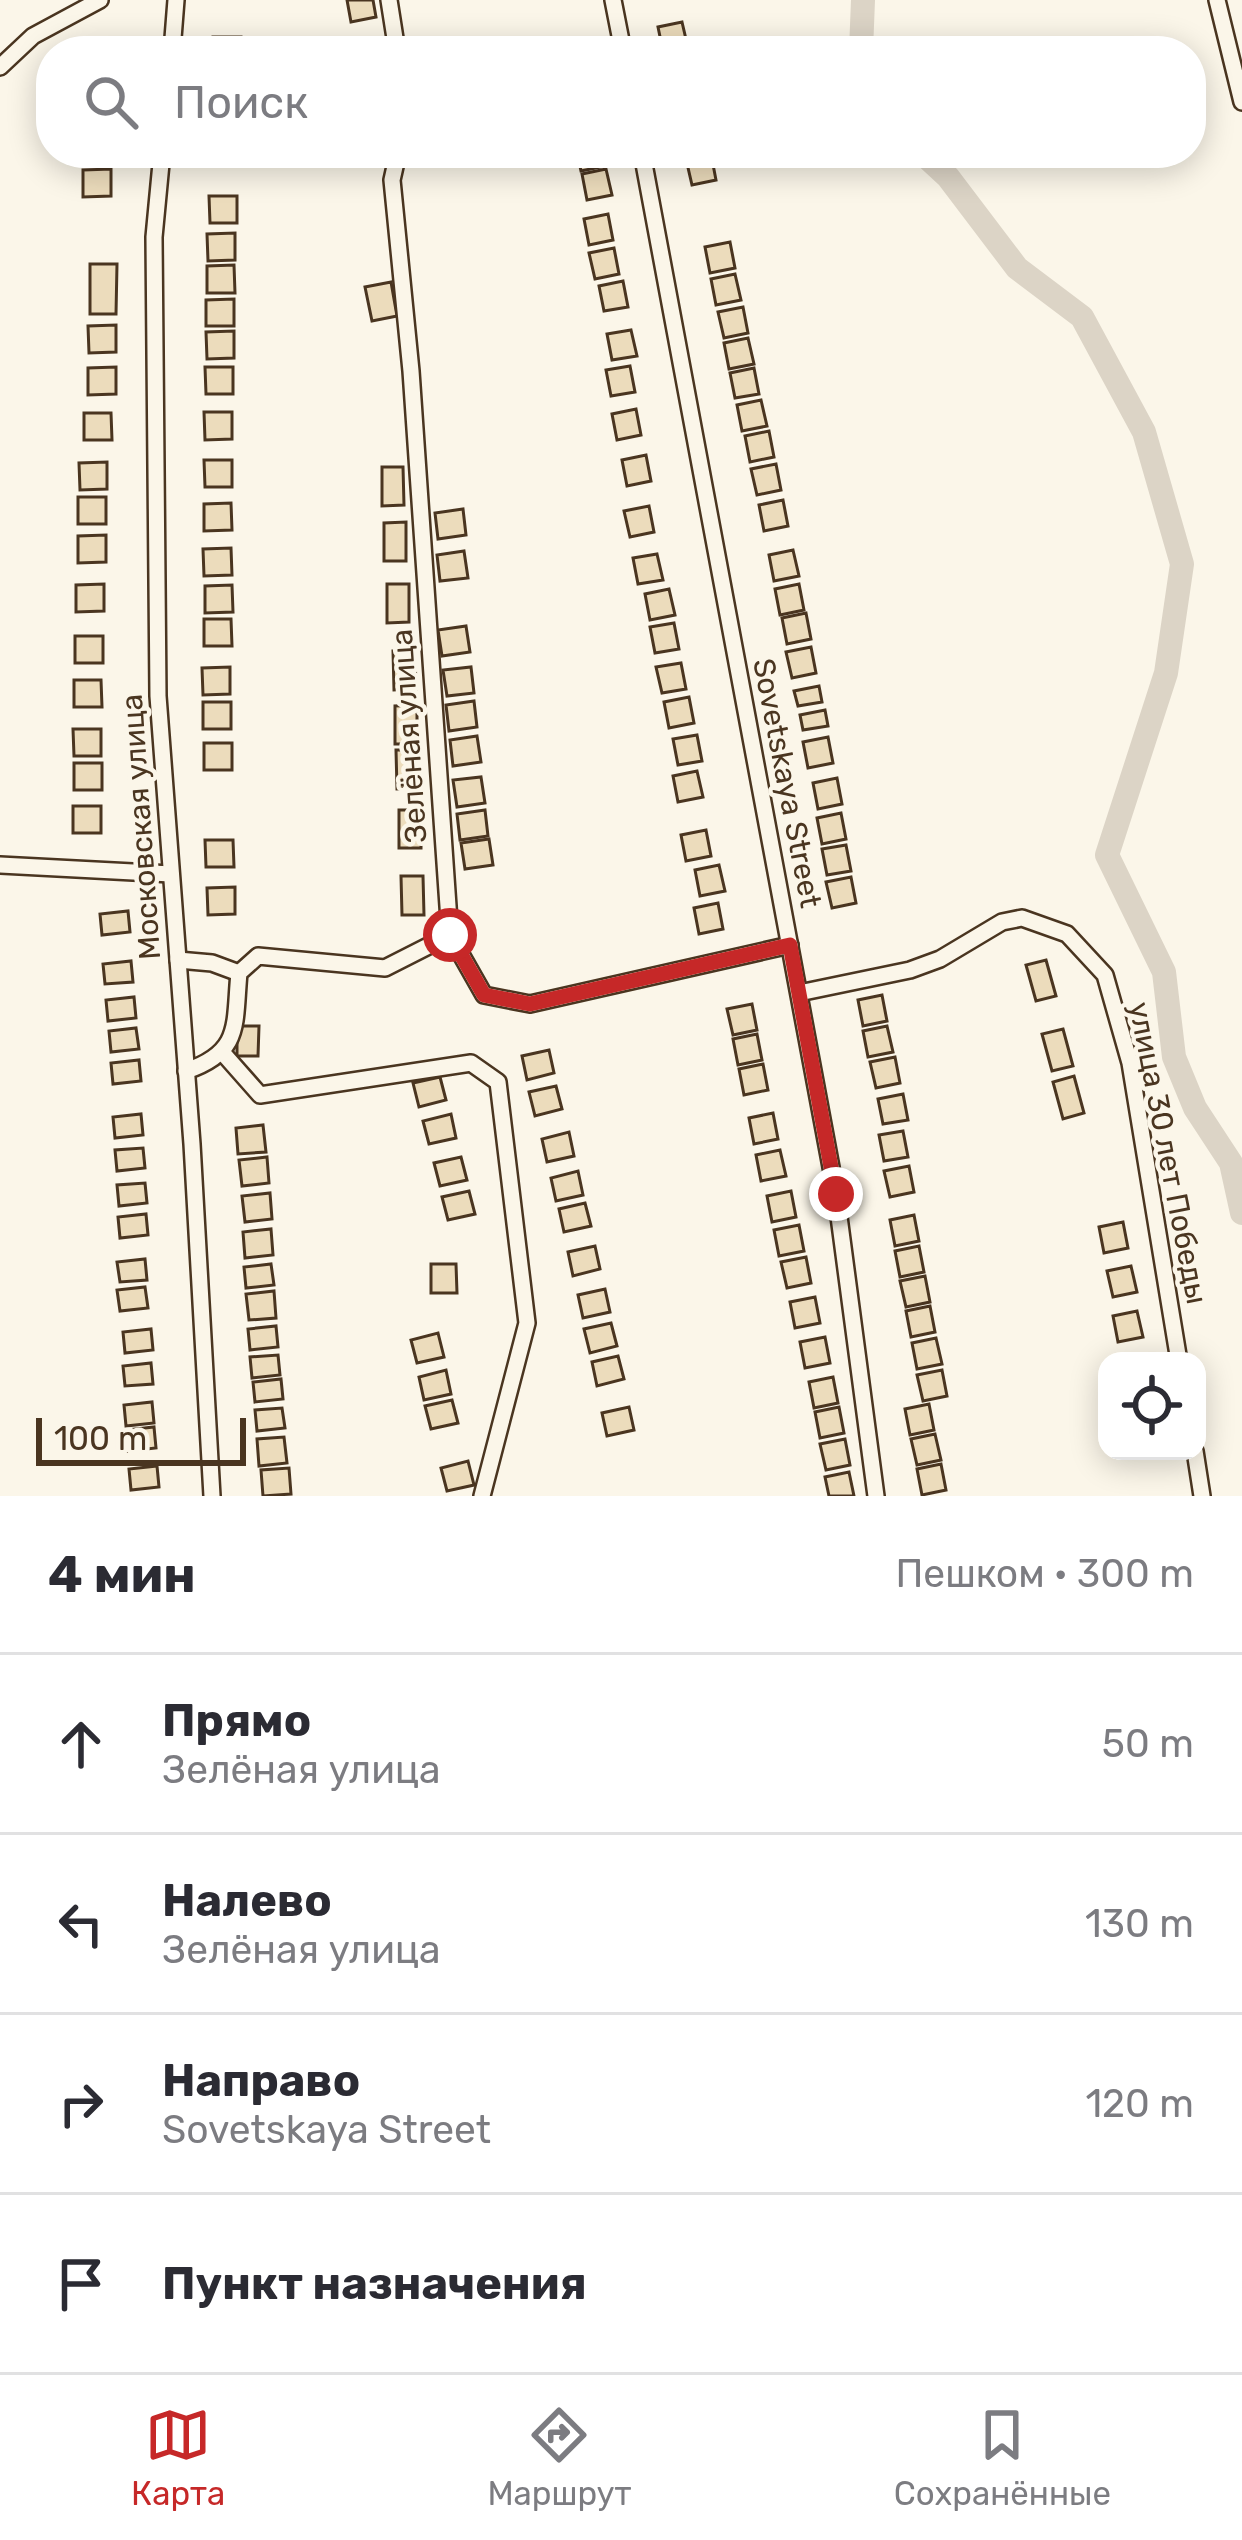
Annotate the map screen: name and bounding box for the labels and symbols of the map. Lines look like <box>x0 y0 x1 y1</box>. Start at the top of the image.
street label: Зелёная улица <box>384 628 434 844</box>
street label: Sovetskaya Street <box>745 655 829 911</box>
street label: Московская улица <box>114 693 168 961</box>
route start <box>423 908 477 962</box>
street label: улица 30 лет Победы <box>1121 999 1215 1307</box>
route end <box>809 1167 863 1221</box>
scale bar <box>36 1412 246 1465</box>

